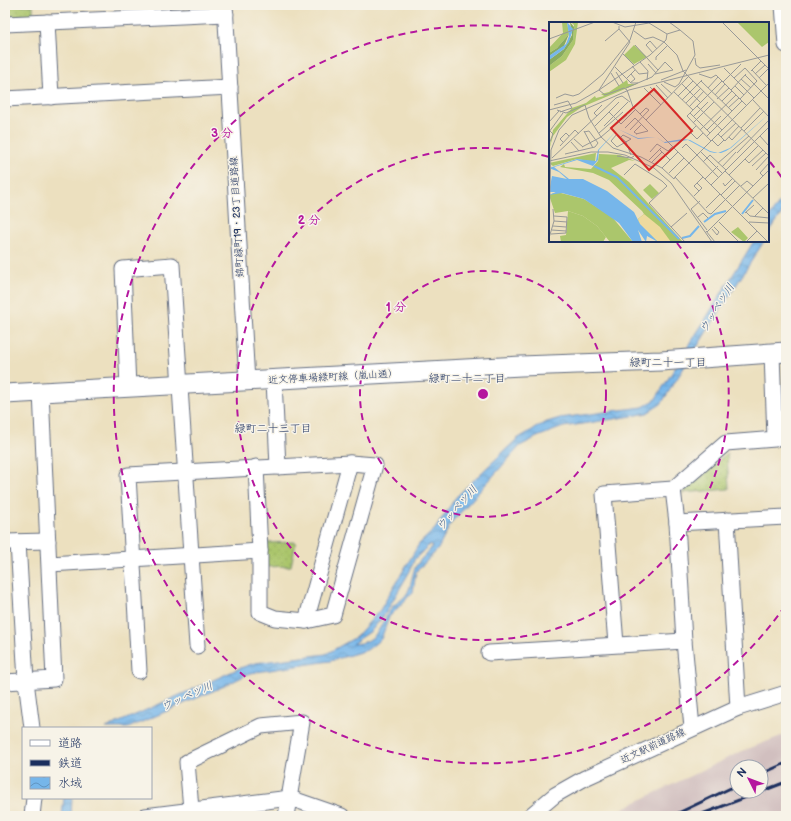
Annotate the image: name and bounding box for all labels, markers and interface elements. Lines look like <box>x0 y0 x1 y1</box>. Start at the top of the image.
inset map <box>549 22 769 242</box>
text: 3 分 <box>211 126 233 141</box>
street label: 錦町緑町19・23丁目道路線 <box>228 156 246 278</box>
text: 2 分 <box>298 213 320 228</box>
water label: ウッペツ川 <box>697 281 737 335</box>
text: 1 分 <box>386 300 406 315</box>
district label: 緑町二十一丁目 <box>630 356 707 369</box>
street label: 近文停車場緑町線（嵐山通） <box>268 368 398 386</box>
district label: 緑町二十二丁目 <box>429 372 506 385</box>
centre of rings <box>476 387 490 401</box>
district label: 緑町二十三丁目 <box>235 422 312 435</box>
water label: ウッペツ川 <box>434 483 480 533</box>
water label: ウッペツ川 <box>159 679 215 713</box>
street label: 近文駅前道路線 <box>619 726 687 766</box>
legend <box>22 727 152 799</box>
text: 道路 <box>58 736 82 751</box>
text: 鉄道 <box>58 756 82 771</box>
north arrow <box>729 759 769 799</box>
text: N <box>734 765 750 780</box>
text: 水域 <box>58 776 82 791</box>

